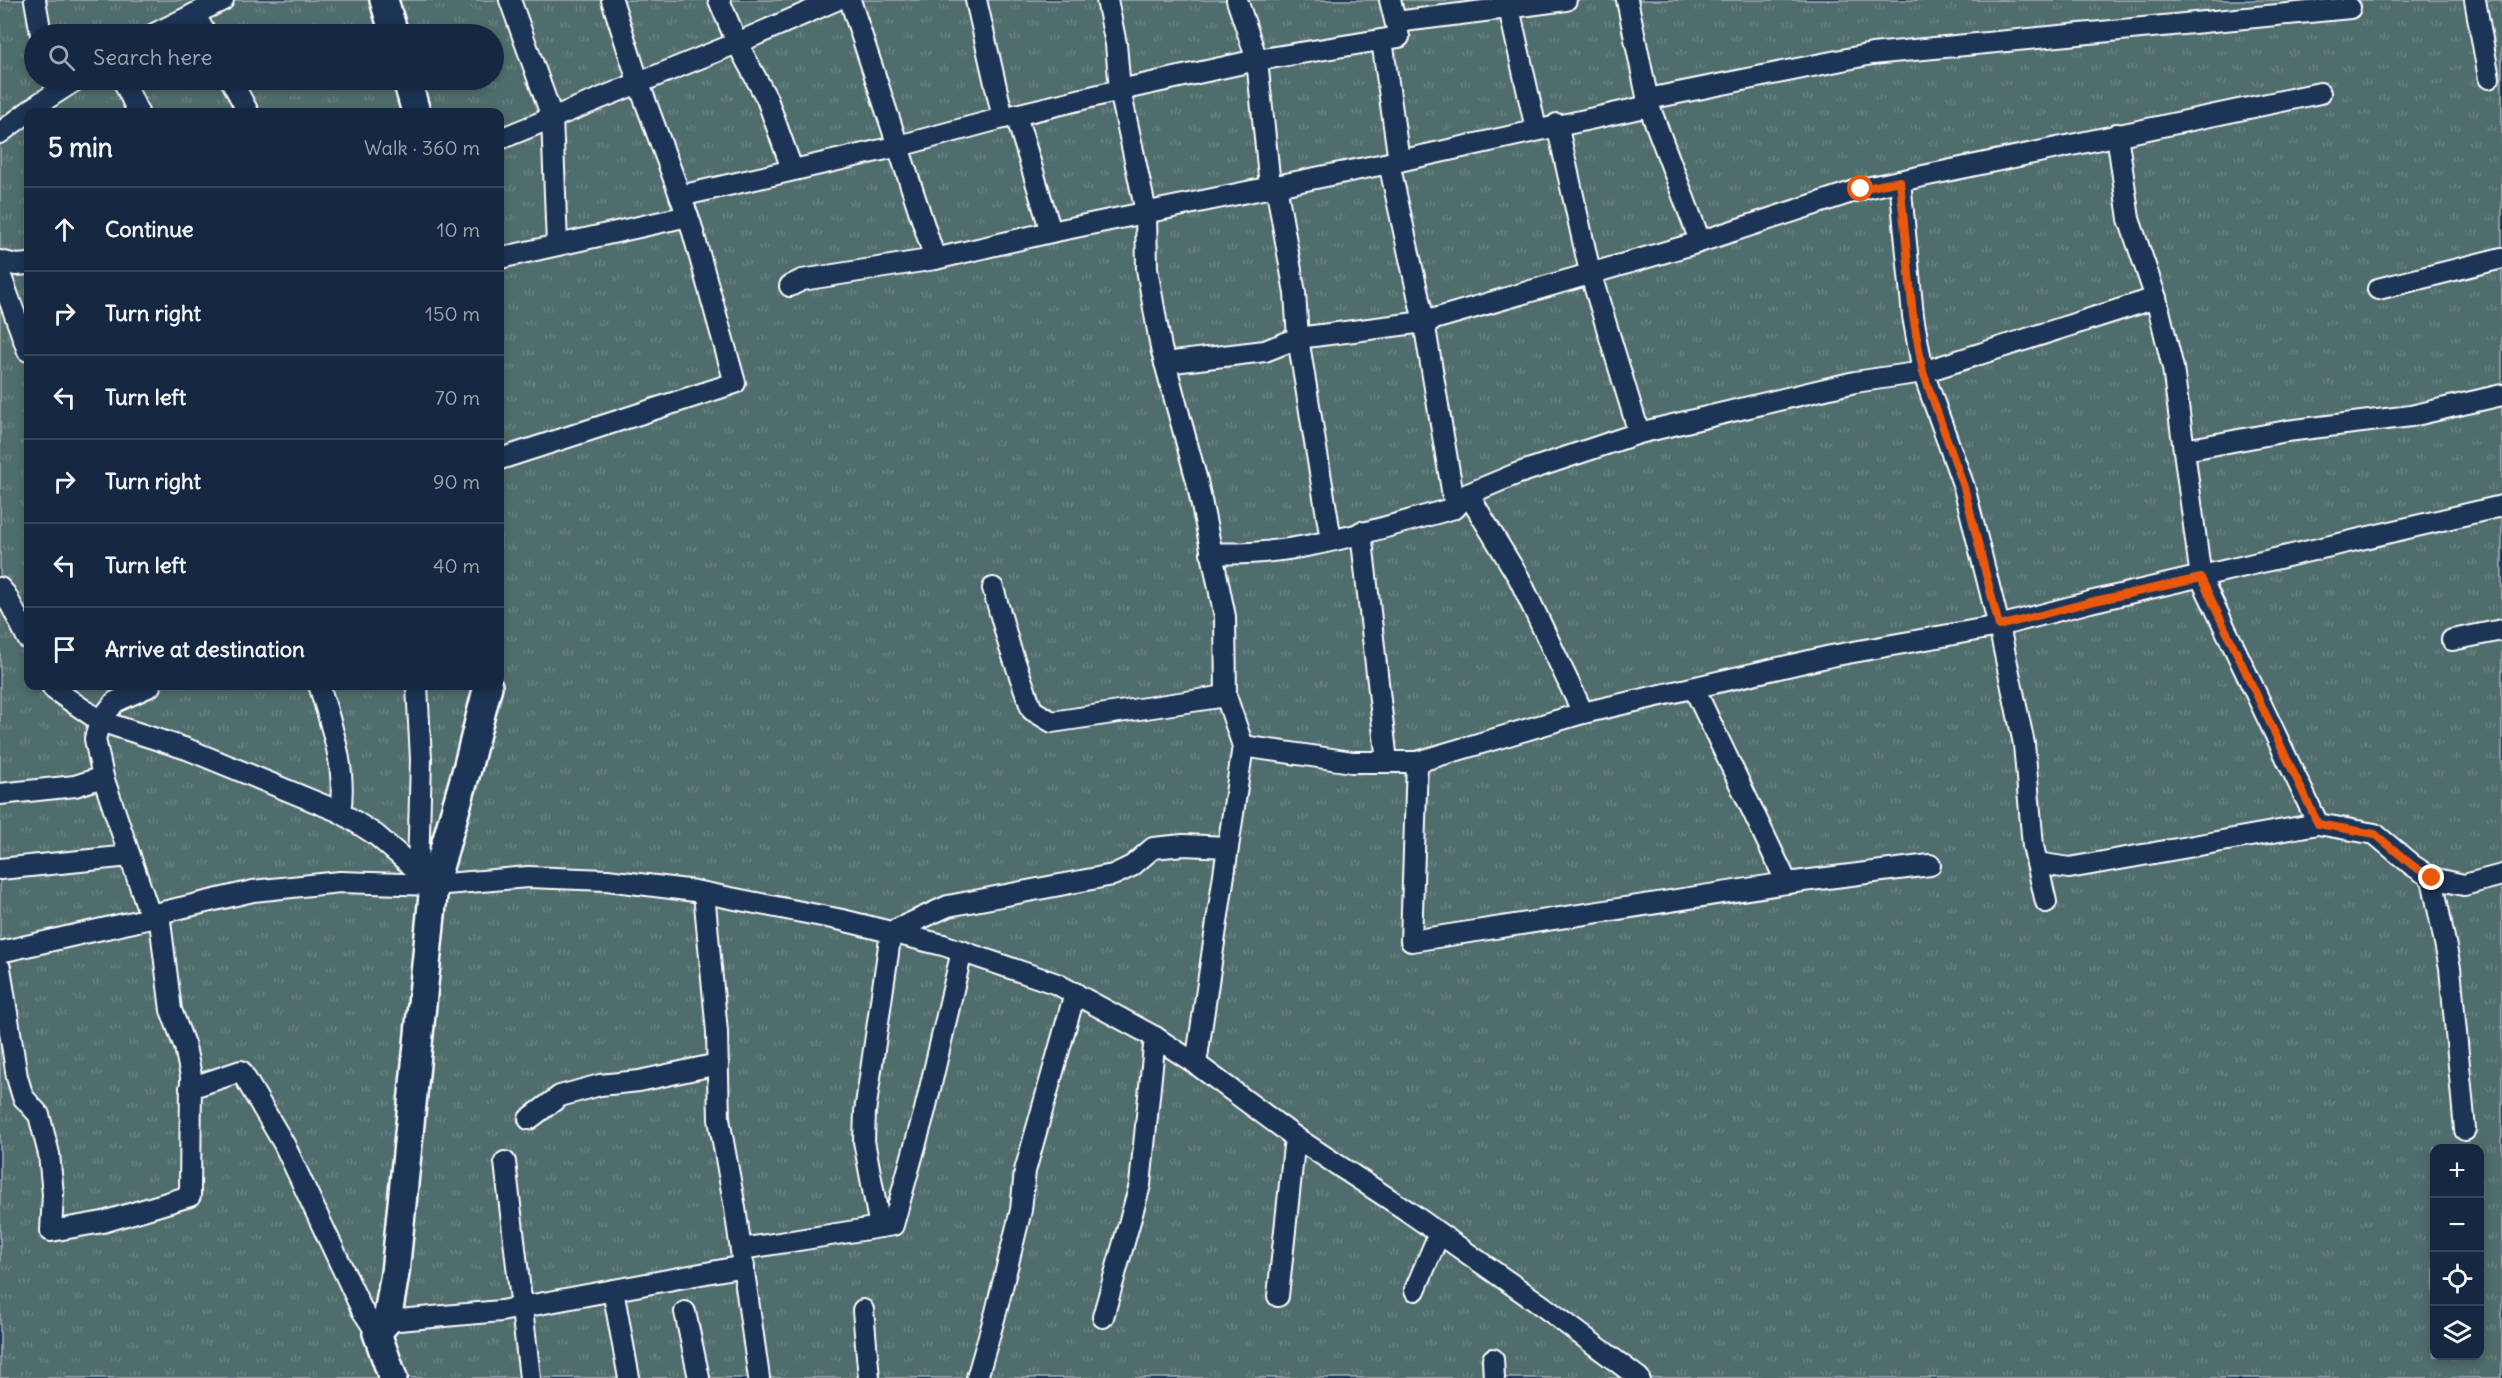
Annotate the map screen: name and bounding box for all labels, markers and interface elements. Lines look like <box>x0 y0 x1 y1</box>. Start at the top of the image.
search box <box>24 24 504 90</box>
icon: search <box>45 41 78 74</box>
text: Search here <box>93 43 212 71</box>
text: 5 min <box>48 131 113 164</box>
text: Walk · 360 m <box>364 135 480 160</box>
route start <box>1847 175 1873 201</box>
icon: ahead <box>48 213 81 246</box>
text: Continue <box>105 215 194 243</box>
text: 10 m <box>437 217 480 242</box>
icon: right <box>48 297 81 330</box>
text: Turn right <box>105 299 201 327</box>
text: 150 m <box>425 301 480 326</box>
icon: left <box>48 381 81 414</box>
text: Turn left <box>105 383 186 411</box>
text: 70 m <box>435 385 480 410</box>
icon: right <box>48 465 81 498</box>
text: Turn right <box>105 467 201 495</box>
text: 90 m <box>433 469 480 494</box>
icon: left <box>48 549 81 582</box>
text: Turn left <box>105 551 186 579</box>
text: 40 m <box>433 553 480 578</box>
icon: arrive <box>48 633 81 666</box>
text: Arrive at destination <box>105 635 305 663</box>
route end <box>2418 864 2444 890</box>
map controls <box>2430 1144 2484 1360</box>
button: + <box>2430 1144 2484 1198</box>
button: − <box>2430 1198 2484 1252</box>
button: locate <box>2430 1252 2484 1306</box>
button: layers <box>2430 1306 2484 1360</box>

